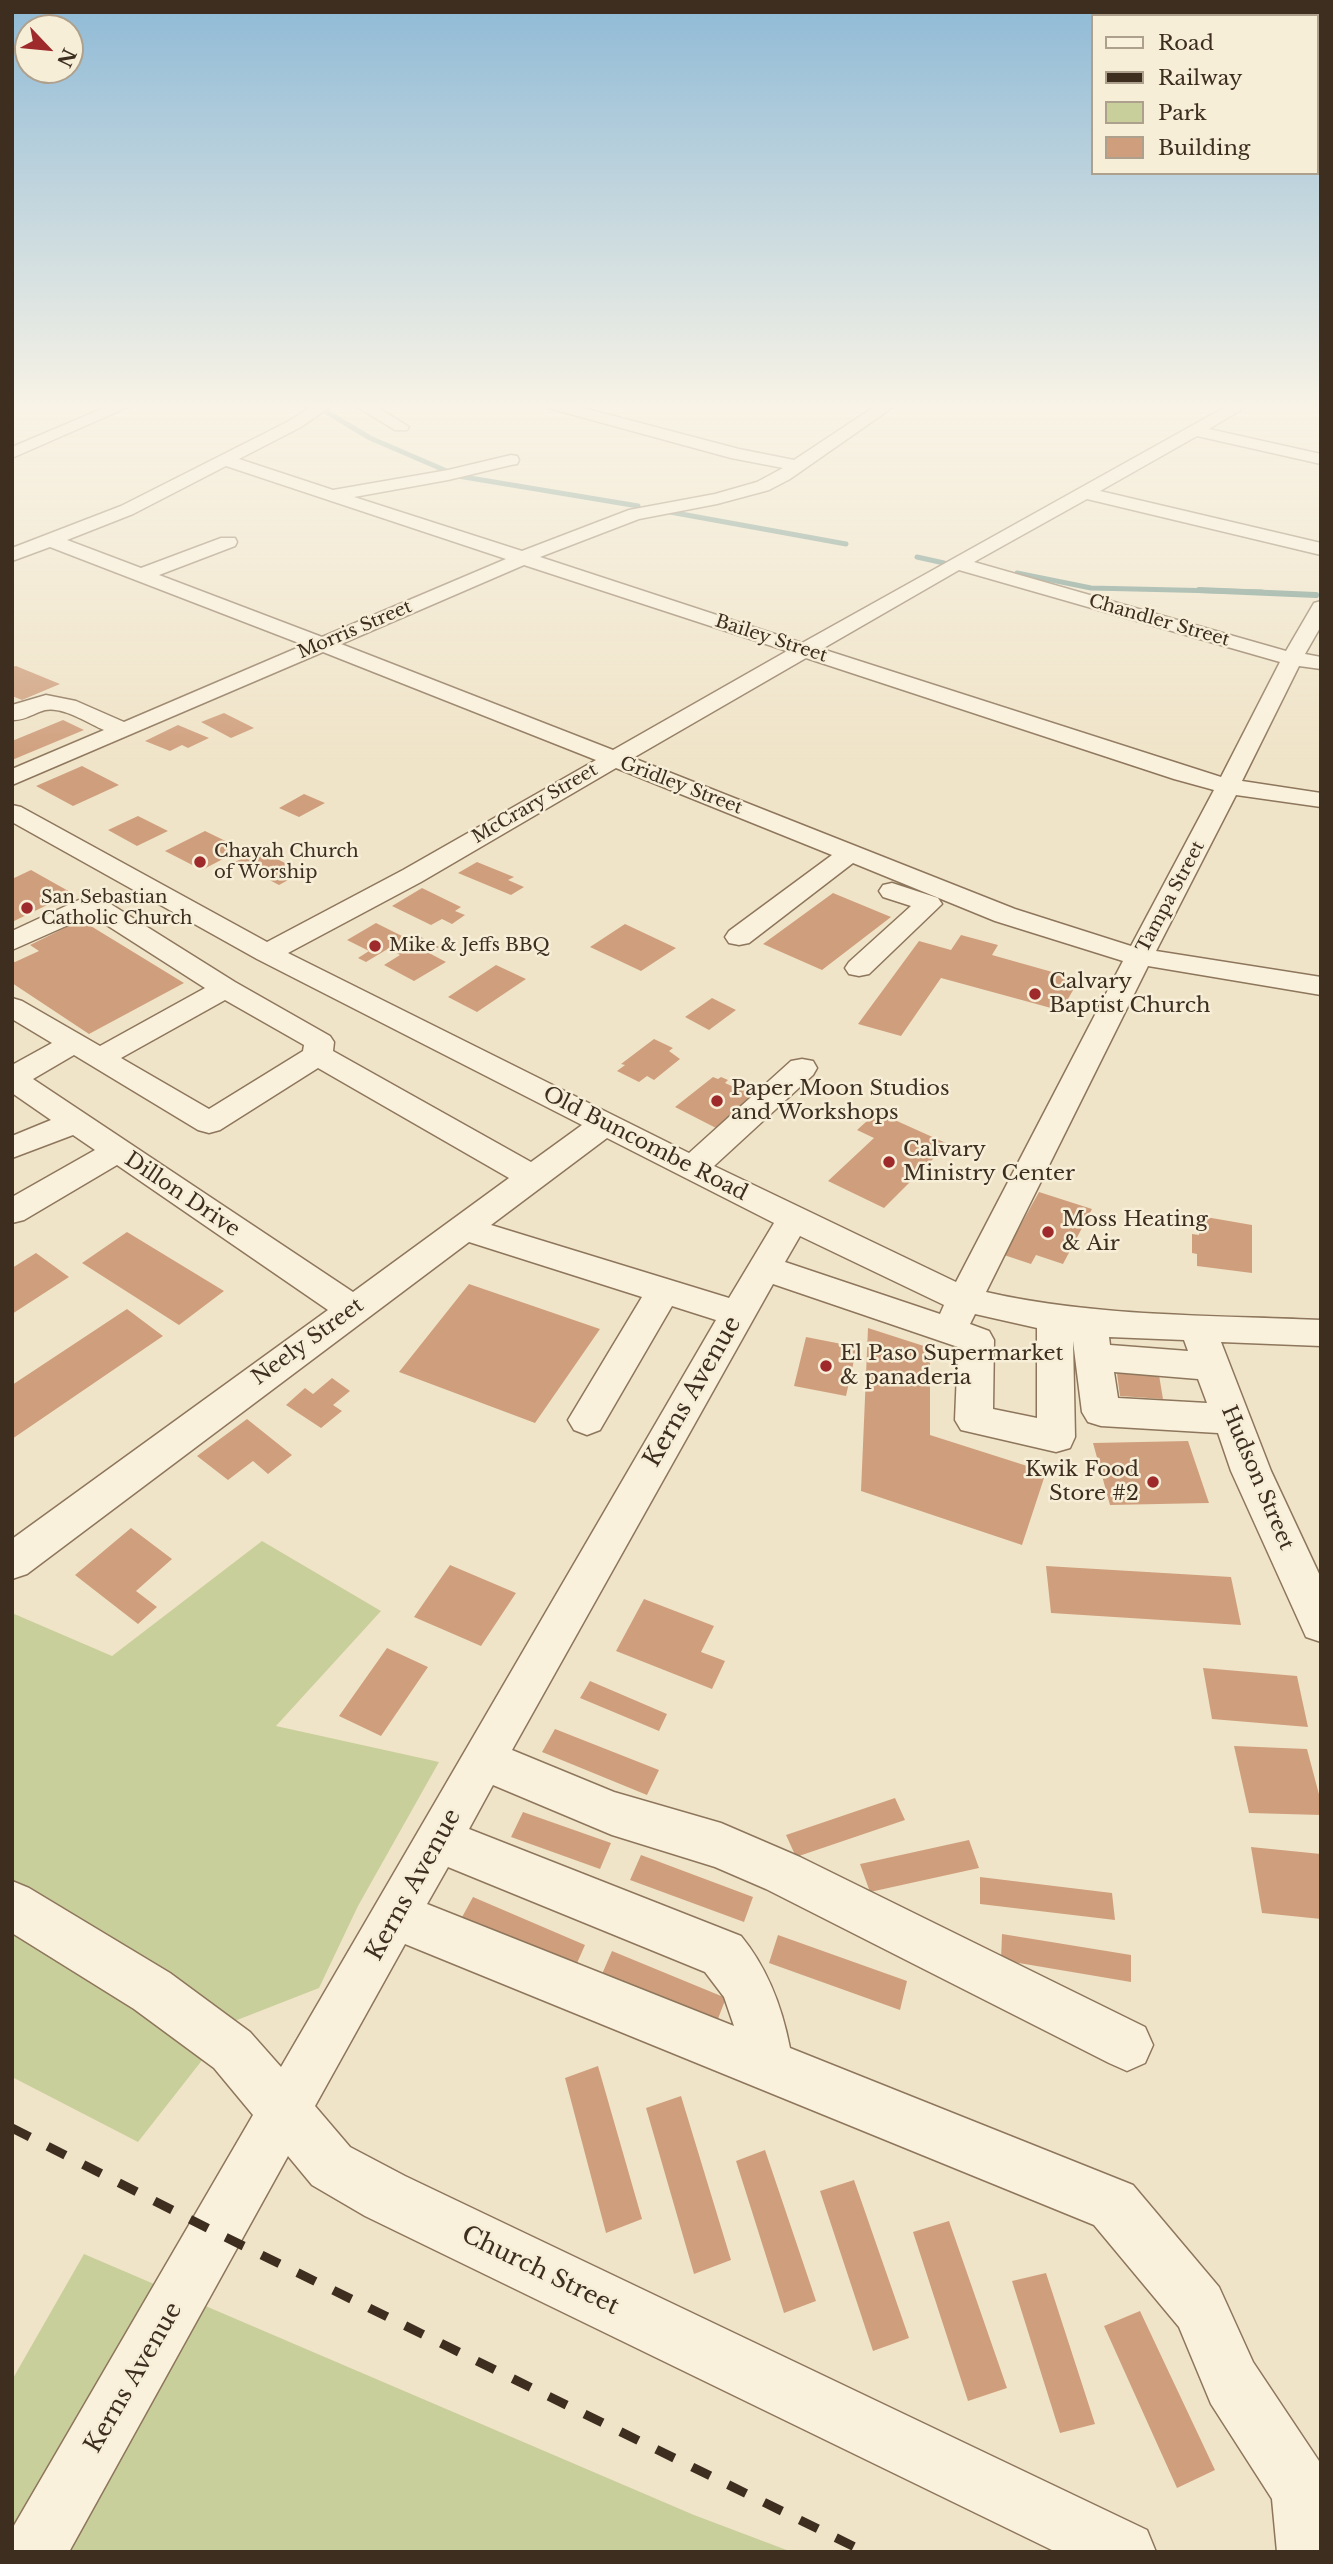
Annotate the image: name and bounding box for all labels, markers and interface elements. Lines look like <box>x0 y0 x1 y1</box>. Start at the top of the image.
north arrow <box>14 14 84 84</box>
legend <box>1092 14 1319 175</box>
text: Road <box>1158 30 1214 56</box>
text: N <box>52 44 81 71</box>
text: Railway <box>1158 65 1242 91</box>
text: Park <box>1158 100 1207 126</box>
text: Building <box>1158 135 1250 161</box>
street label: Chandler Street <box>1086 591 1232 651</box>
street label: Morris Street <box>295 596 415 664</box>
street label: Bailey Street <box>712 611 830 667</box>
street label: Gridley Street <box>617 753 745 819</box>
street label: McCrary Street <box>468 759 602 849</box>
street label: Tampa Street <box>1133 837 1209 957</box>
place label: Chayah Church of Worship <box>214 841 359 884</box>
marker: Chayah Church of Worship <box>192 854 208 870</box>
place label: San Sebastian Catholic Church <box>41 887 192 930</box>
marker: San Sebastian Catholic Church <box>19 900 35 916</box>
place label: Mike & Jeffs BBQ <box>389 935 550 957</box>
marker: Mike & Jeffs BBQ <box>367 938 383 954</box>
place label: Calvary Baptist Church <box>1049 969 1210 1019</box>
marker: Calvary Baptist Church <box>1027 986 1043 1002</box>
place label: Paper Moon Studios and Workshops <box>731 1076 949 1126</box>
street label: Old Buncombe Road <box>538 1081 752 1207</box>
marker: Paper Moon Studios and Workshops <box>709 1093 725 1109</box>
place label: Calvary Ministry Center <box>903 1137 1075 1187</box>
street label: Dillon Drive <box>120 1147 244 1243</box>
marker: Calvary Ministry Center <box>881 1154 897 1170</box>
place label: Moss Heating & Air <box>1062 1207 1208 1257</box>
marker: Moss Heating & Air <box>1040 1224 1056 1240</box>
street label: Neely Street <box>247 1293 369 1391</box>
street label: Kerns Avenue <box>638 1312 748 1472</box>
place label: El Paso Supermarket & panaderia <box>840 1341 1063 1391</box>
marker: El Paso Supermarket & panaderia <box>818 1358 834 1374</box>
street label: Hudson Street <box>1215 1402 1299 1554</box>
place label: Kwik Food Store #2 <box>1025 1457 1139 1507</box>
marker: Kwik Food Store #2 <box>1145 1474 1161 1490</box>
street label: Kerns Avenue <box>360 1804 468 1966</box>
street label: Church Street <box>457 2220 623 2322</box>
street label: Kerns Avenue <box>79 2298 189 2458</box>

